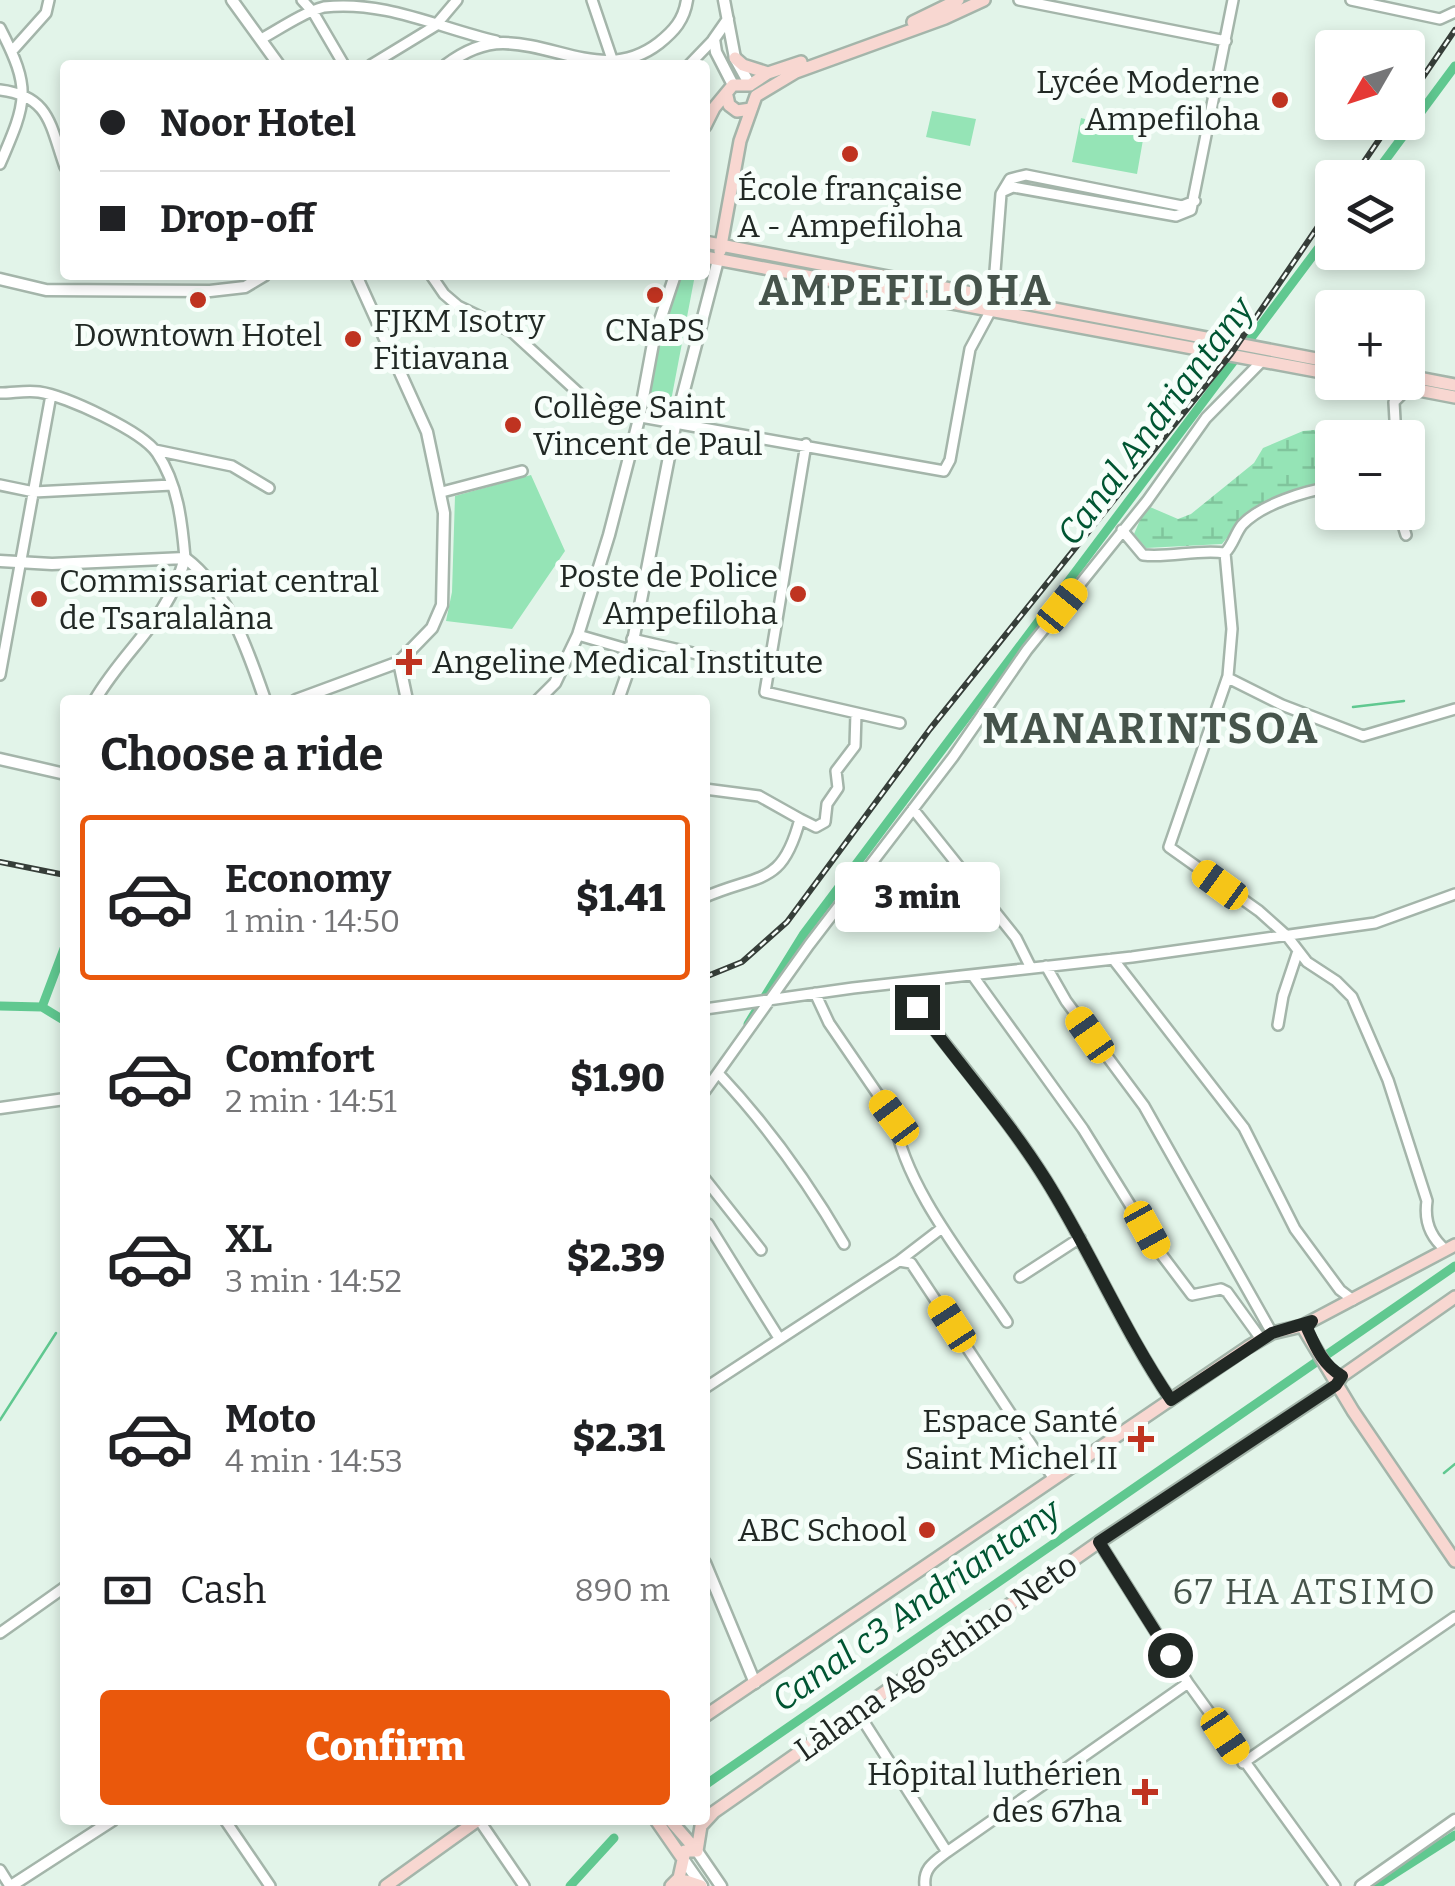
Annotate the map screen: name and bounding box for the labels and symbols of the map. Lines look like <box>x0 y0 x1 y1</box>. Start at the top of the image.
north arrow <box>1315 30 1425 140</box>
place label: Lycée Moderne Ampefiloha <box>1036 63 1260 138</box>
marker: Lycée Moderne Ampefiloha <box>1269 89 1291 111</box>
marker: École française A - Ampefiloha <box>839 143 861 165</box>
place label: École française A - Ampefiloha <box>737 170 963 245</box>
district label: AMPEFILOHA <box>759 266 1053 316</box>
marker: CNaPS <box>644 284 666 306</box>
water label: Canal Andriantany <box>1048 287 1263 553</box>
marker: Downtown Hotel <box>187 289 209 311</box>
place label: FJKM Isotry Fitiavana <box>373 302 546 377</box>
place label: CNaPS <box>605 311 705 349</box>
place label: Downtown Hotel <box>74 316 322 354</box>
marker: FJKM Isotry Fitiavana <box>342 328 364 350</box>
place label: Collège Saint Vincent de Paul <box>533 388 763 463</box>
marker: Collège Saint Vincent de Paul <box>502 414 524 436</box>
place label: Poste de Police Ampefiloha <box>559 557 778 632</box>
place label: Commissariat central de Tsaralalàna <box>59 562 379 637</box>
car <box>1031 573 1093 639</box>
marker: Poste de Police Ampefiloha <box>787 583 809 605</box>
marker: Commissariat central de Tsaralalàna <box>28 588 50 610</box>
place label: Angeline Medical Institute <box>432 643 823 681</box>
marker: Angeline Medical Institute <box>396 649 422 675</box>
district label: MANARINTSOA <box>982 704 1320 754</box>
car <box>1187 855 1253 915</box>
callout: 3 min <box>834 862 1000 932</box>
route end <box>895 985 940 1030</box>
car <box>1061 1002 1119 1068</box>
car <box>864 1085 924 1151</box>
car <box>1119 1196 1175 1264</box>
car <box>923 1291 981 1357</box>
place label: Espace Santé Saint Michel II <box>905 1402 1118 1477</box>
marker: Espace Santé Saint Michel II <box>1128 1426 1154 1452</box>
water label: Canal c3 Andriantany <box>764 1488 1070 1720</box>
place label: ABC School <box>738 1511 907 1549</box>
marker: ABC School <box>916 1519 938 1541</box>
street label: Làlana Agosthino Neto <box>788 1545 1084 1769</box>
district label: 67 HA ATSIMO <box>1173 1571 1437 1613</box>
route start <box>1148 1633 1193 1678</box>
car <box>1196 1703 1254 1769</box>
place label: Hôpital luthérien des 67ha <box>867 1755 1122 1830</box>
marker: Hôpital luthérien des 67ha <box>1132 1779 1158 1805</box>

